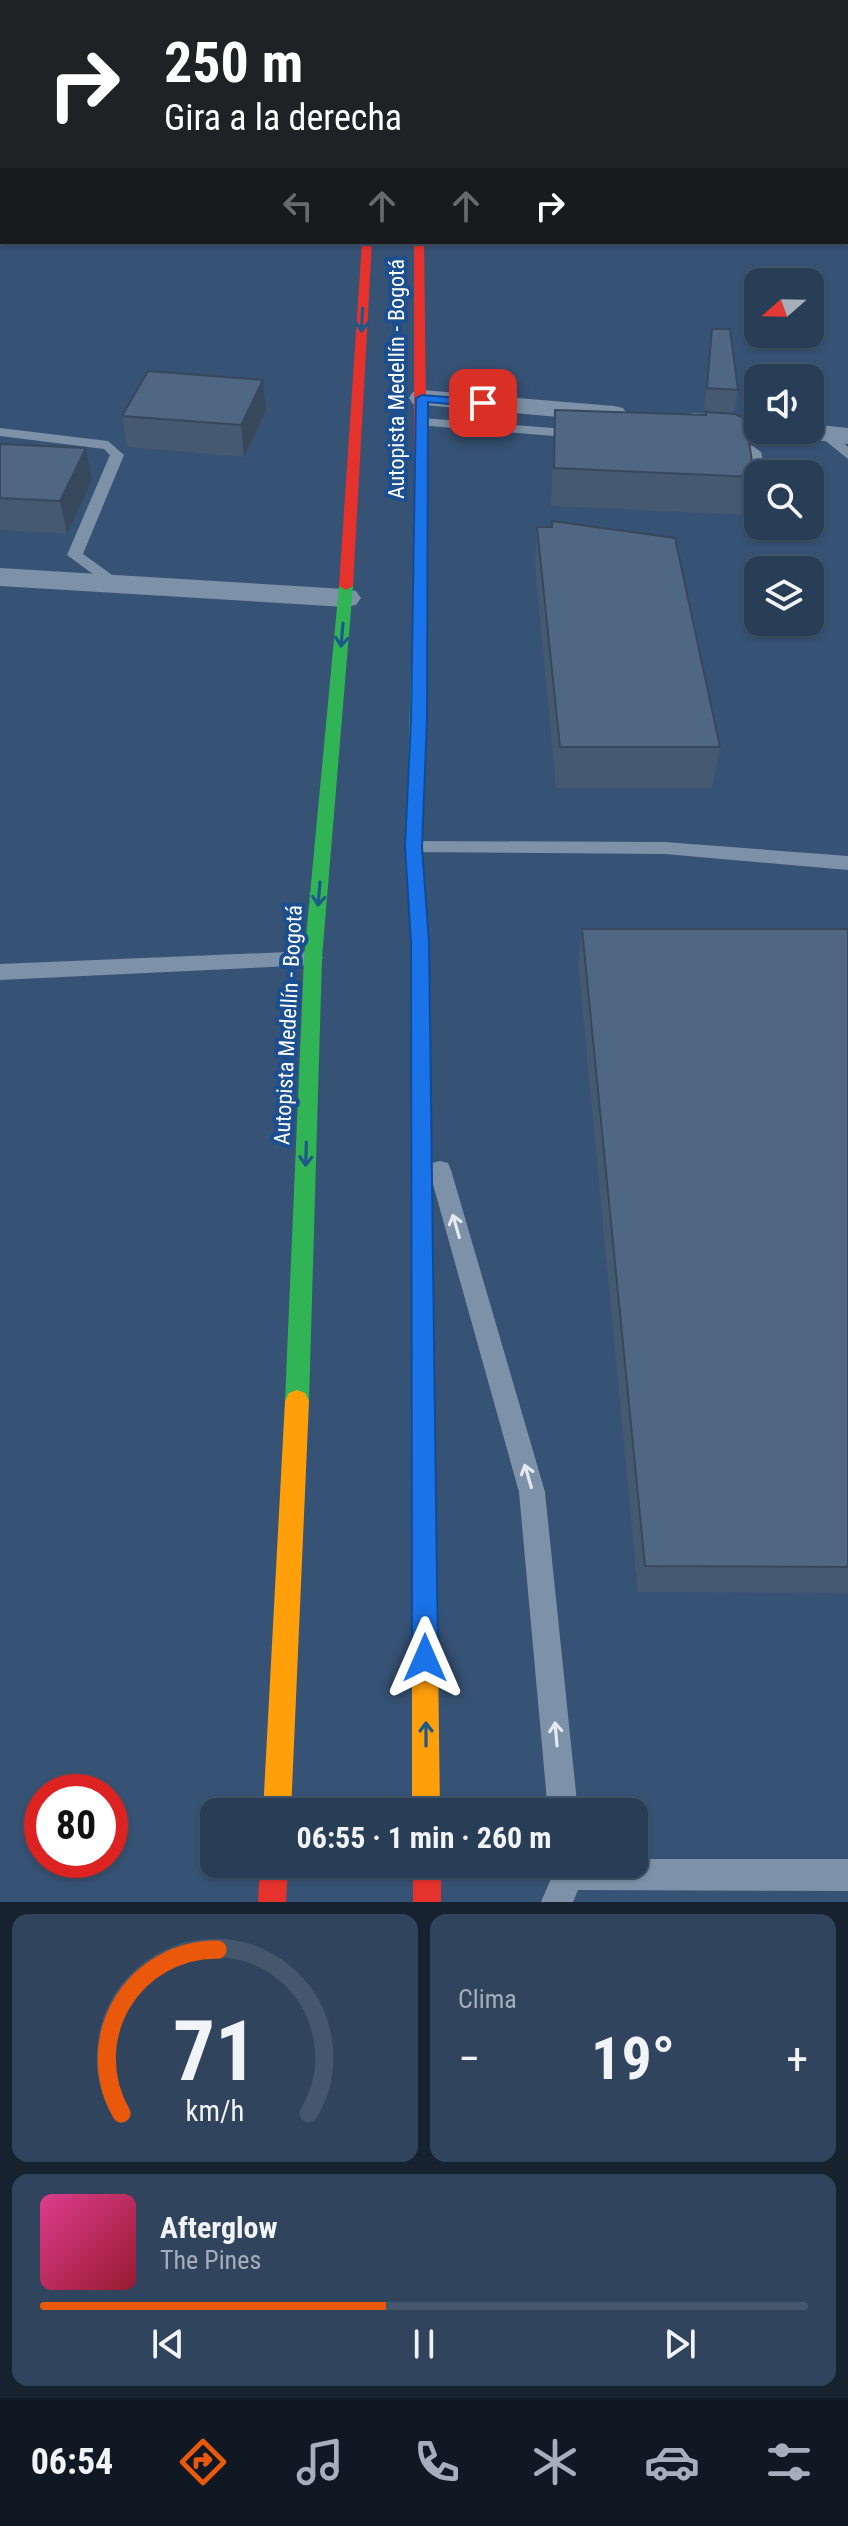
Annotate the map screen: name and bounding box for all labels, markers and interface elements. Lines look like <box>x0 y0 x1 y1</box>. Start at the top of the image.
text: 250 m <box>164 30 303 96</box>
icon: right <box>32 32 136 136</box>
text: Gira a la derecha <box>164 97 402 139</box>
icon: left <box>276 184 320 228</box>
icon: ahead <box>360 184 404 228</box>
icon: ahead <box>444 184 488 228</box>
icon: right <box>528 184 572 228</box>
street label: Autopista Medellín - Bogotá <box>384 259 409 499</box>
north arrow <box>744 268 824 348</box>
map controls <box>744 268 824 636</box>
one-way arrow <box>354 306 369 333</box>
button: sound <box>744 364 824 444</box>
pin <box>449 369 517 437</box>
icon: arrive <box>461 381 505 425</box>
button: search <box>744 460 824 540</box>
button: layers <box>744 556 824 636</box>
one-way arrow <box>334 621 349 648</box>
one-way arrow <box>311 880 326 907</box>
street label: Autopista Medellín - Bogotá <box>269 904 307 1146</box>
one-way arrow <box>298 1140 313 1167</box>
one-way arrow <box>448 1214 463 1240</box>
one-way arrow <box>520 1464 535 1490</box>
position arrow <box>383 1616 467 1700</box>
one-way arrow <box>418 1721 434 1748</box>
one-way arrow <box>548 1721 563 1748</box>
speed limit sign: 80 <box>24 1774 128 1878</box>
text: 06:55 · 1 min · 260 m <box>297 1820 551 1855</box>
text: Clima <box>458 1984 517 2014</box>
text: 71 <box>173 2003 257 2100</box>
text: 19° <box>591 2023 675 2094</box>
text: − <box>458 2033 480 2085</box>
text: + <box>786 2033 808 2085</box>
text: km/h <box>186 2094 244 2128</box>
text: Afterglow <box>160 2210 278 2245</box>
text: The Pines <box>160 2245 261 2275</box>
icon: previous <box>146 2322 190 2366</box>
icon: pause <box>402 2322 446 2366</box>
icon: next <box>658 2322 702 2366</box>
icon: directions <box>175 2434 231 2490</box>
icon: music <box>292 2434 348 2490</box>
icon: phone <box>409 2434 465 2490</box>
icon: climate <box>527 2434 583 2490</box>
icon: car <box>644 2434 700 2490</box>
icon: filters <box>761 2434 817 2490</box>
text: 06:54 <box>31 2441 113 2483</box>

